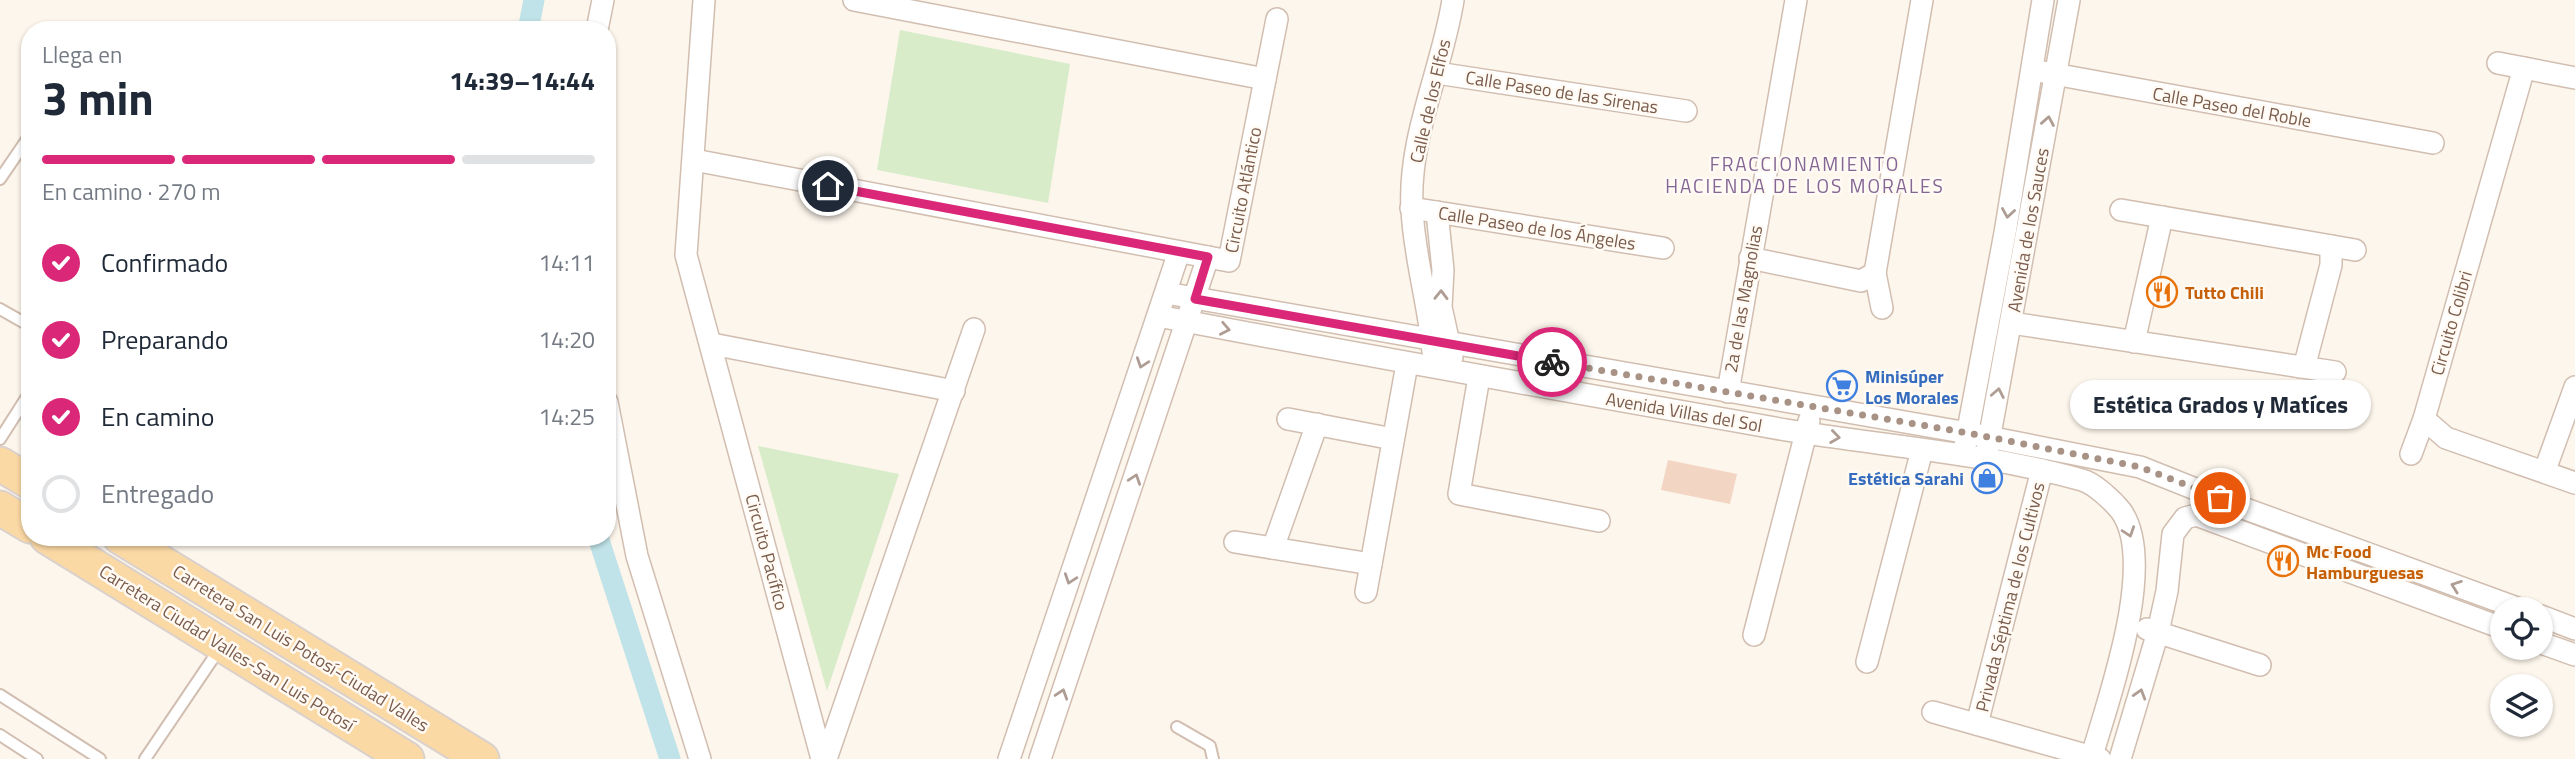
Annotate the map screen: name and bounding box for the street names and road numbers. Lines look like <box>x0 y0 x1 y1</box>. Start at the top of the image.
street label: Calle de los Elfos <box>1403 36 1457 166</box>
street label: Calle Paseo de las Sirenas <box>1464 63 1660 121</box>
street label: Calle Paseo del Roble <box>2151 80 2313 134</box>
street label: Circuito Atlántico <box>1218 125 1268 255</box>
street label: Avenida de los Sauces <box>2000 146 2056 314</box>
street label: Calle Paseo de los Ángeles <box>1436 199 1638 257</box>
street label: 2a de las Magnolias <box>1717 223 1769 375</box>
street label: Circuito Colibri <box>2423 267 2479 379</box>
street label: Avenida Villas del Sol <box>1604 385 1764 439</box>
street label: Privada Séptima de los Cultivos <box>1968 479 2052 715</box>
street label: Circuito Pacífico <box>739 491 795 613</box>
street label: Carretera Ciudad Valles-San Luis Potosí <box>94 558 362 739</box>
street label: Carretera San Luis Potosí-Ciudad Valles <box>168 558 434 738</box>

